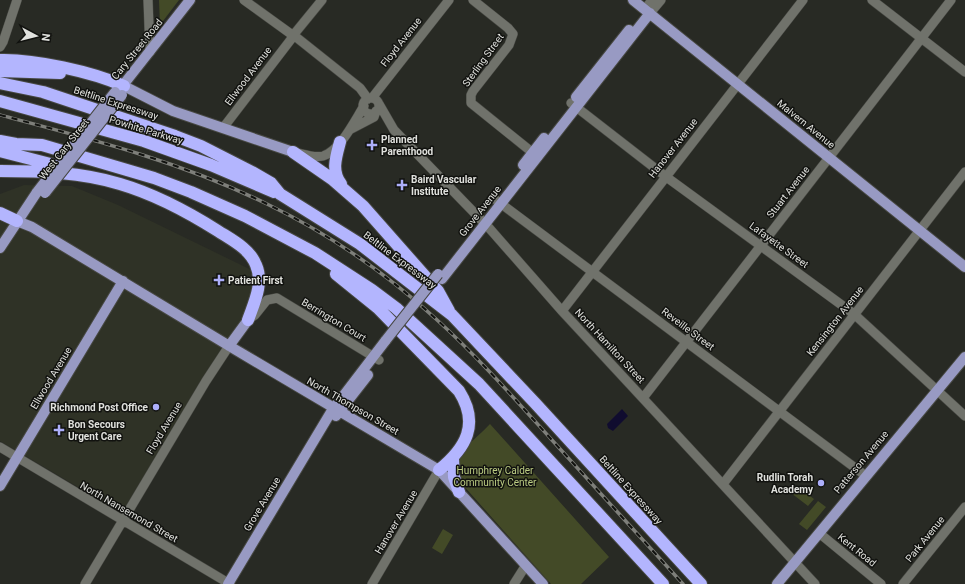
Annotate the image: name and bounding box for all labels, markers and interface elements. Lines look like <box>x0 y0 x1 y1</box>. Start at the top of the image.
street label: Floyd Avenue <box>378 15 424 69</box>
north arrow <box>16 16 56 56</box>
street label: Cary Street Road <box>109 17 165 81</box>
street label: Sterling Street <box>460 31 506 89</box>
text: N <box>38 33 52 42</box>
street label: Ellwood Avenue <box>222 45 274 107</box>
street label: Beltline Expressway <box>72 84 160 122</box>
street label: Malvern Avenue <box>775 97 837 151</box>
street label: Powhite Parkway <box>108 114 184 146</box>
street label: West Cary Street <box>37 116 91 182</box>
street label: Hanover Avenue <box>646 116 700 180</box>
place label: Planned Parenthood <box>381 134 434 157</box>
marker: Planned Parenthood <box>366 139 378 151</box>
street label: Stuart Avenue <box>765 164 811 220</box>
place label: Baird Vascular Institute <box>411 174 477 197</box>
marker: Baird Vascular Institute <box>396 179 408 191</box>
street label: Grove Avenue <box>457 184 503 238</box>
street label: Lafayette Street <box>747 220 811 270</box>
street label: Beltline Expressway <box>361 229 439 291</box>
marker: Patient First <box>213 274 225 286</box>
place label: Patient First <box>228 275 284 286</box>
street label: Kensington Avenue <box>804 284 866 358</box>
street label: Berrington Court <box>300 296 368 344</box>
street label: Reveille Street <box>660 306 716 352</box>
street label: North Hamilton Street <box>573 307 647 385</box>
street label: Ellwood Avenue <box>28 345 74 411</box>
street label: North Thompson Street <box>305 375 401 437</box>
street label: Floyd Avenue <box>144 400 184 456</box>
place label: Richmond Post Office <box>50 402 149 413</box>
marker: Richmond Post Office <box>151 402 161 412</box>
place label: Bon Secours Urgent Care <box>68 419 125 442</box>
marker: Bon Secours Urgent Care <box>53 424 65 436</box>
street label: Patterson Avenue <box>832 428 890 496</box>
street label: Beltline Expressway <box>597 454 665 527</box>
park label: Humphrey Calder Community Center <box>454 465 537 488</box>
place label: Rudlin Torah Academy <box>757 472 814 495</box>
street label: Grove Avenue <box>242 475 282 533</box>
marker: Rudlin Torah Academy <box>816 478 826 488</box>
street label: North Nansemond Street <box>78 480 180 544</box>
street label: Hanover Avenue <box>373 488 419 556</box>
street label: Park Avenue <box>903 514 947 564</box>
street label: Kent Road <box>836 531 878 569</box>

